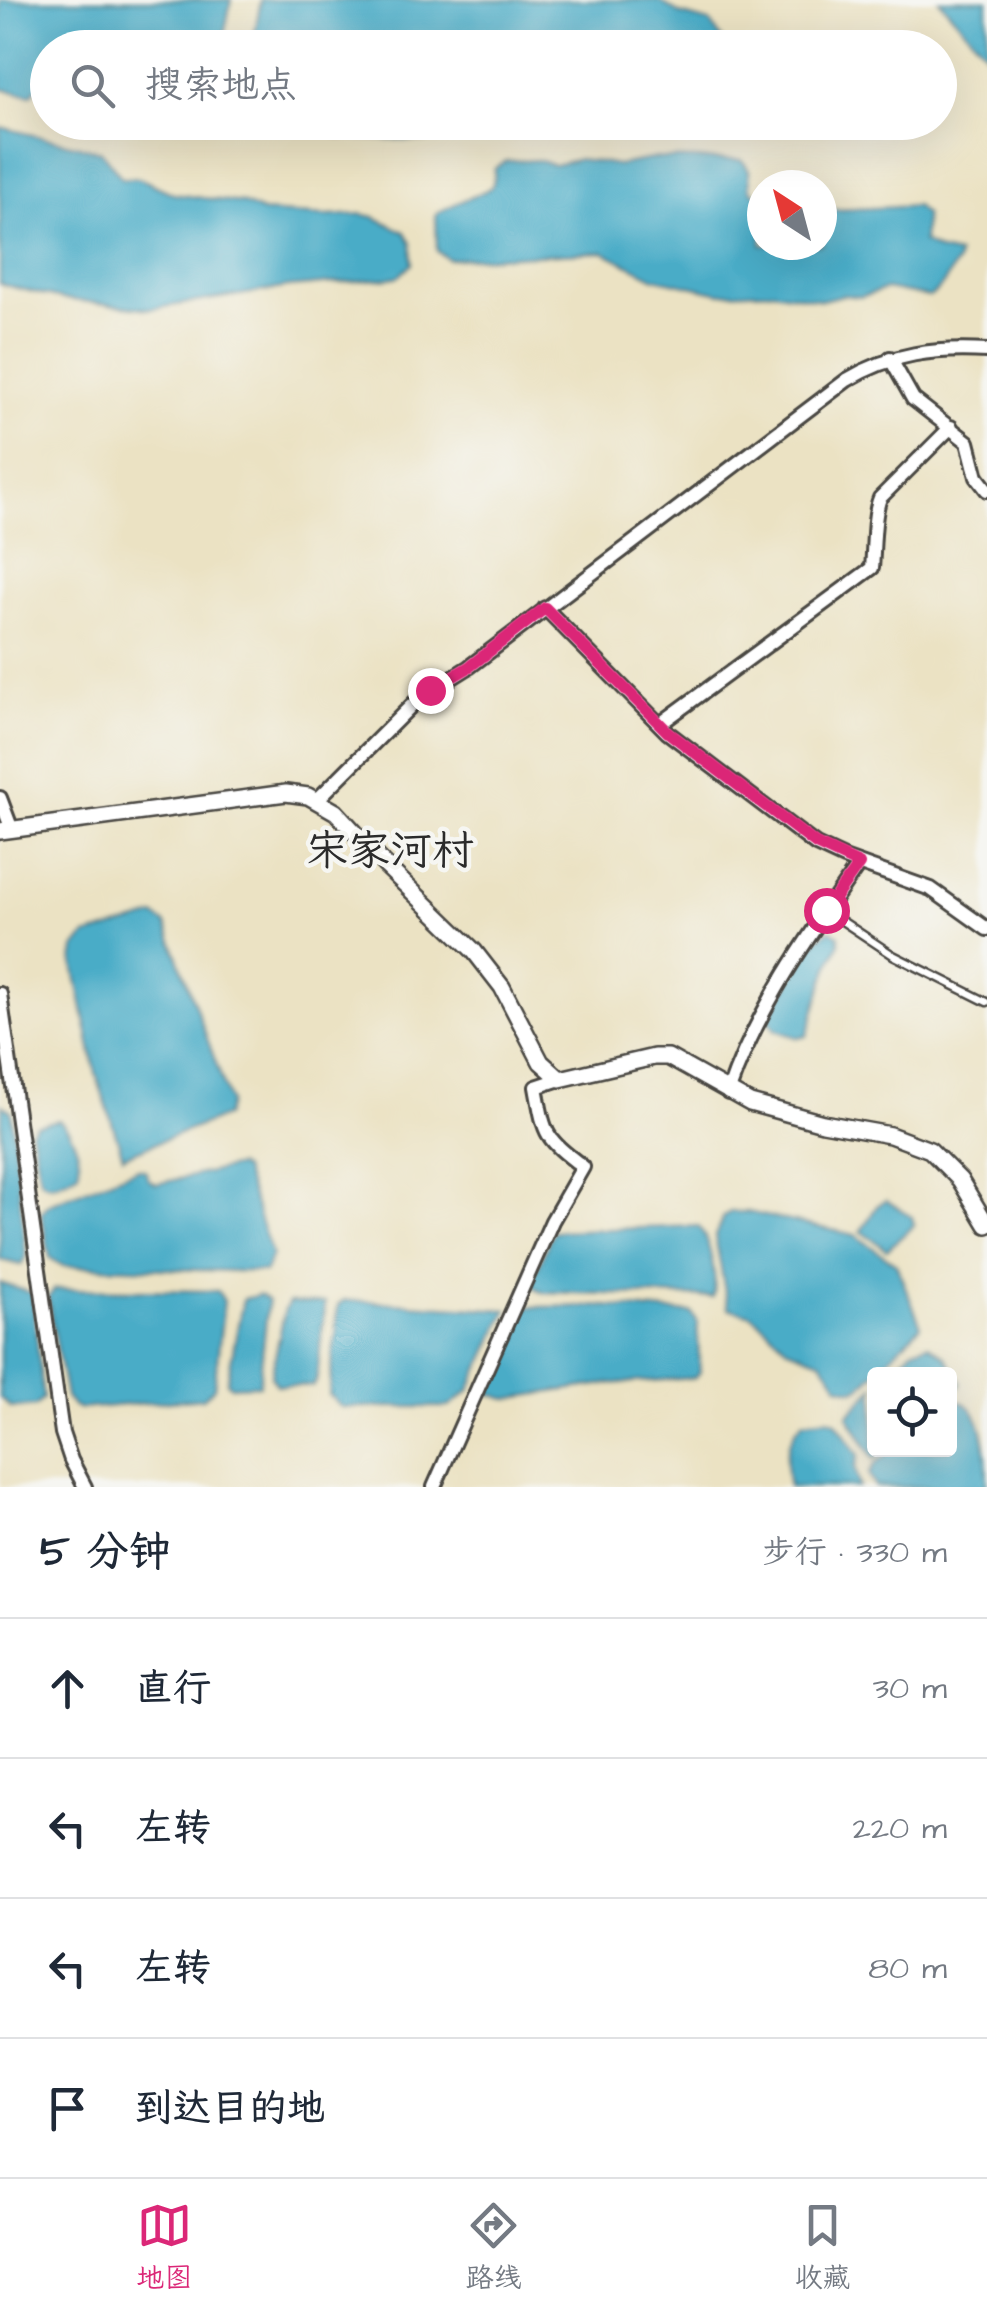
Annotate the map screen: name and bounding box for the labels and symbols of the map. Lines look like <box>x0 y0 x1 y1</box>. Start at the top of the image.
north arrow <box>747 170 837 260</box>
route end <box>408 668 454 714</box>
district label: 宋家河村 <box>306 823 474 881</box>
route start <box>804 888 850 934</box>

